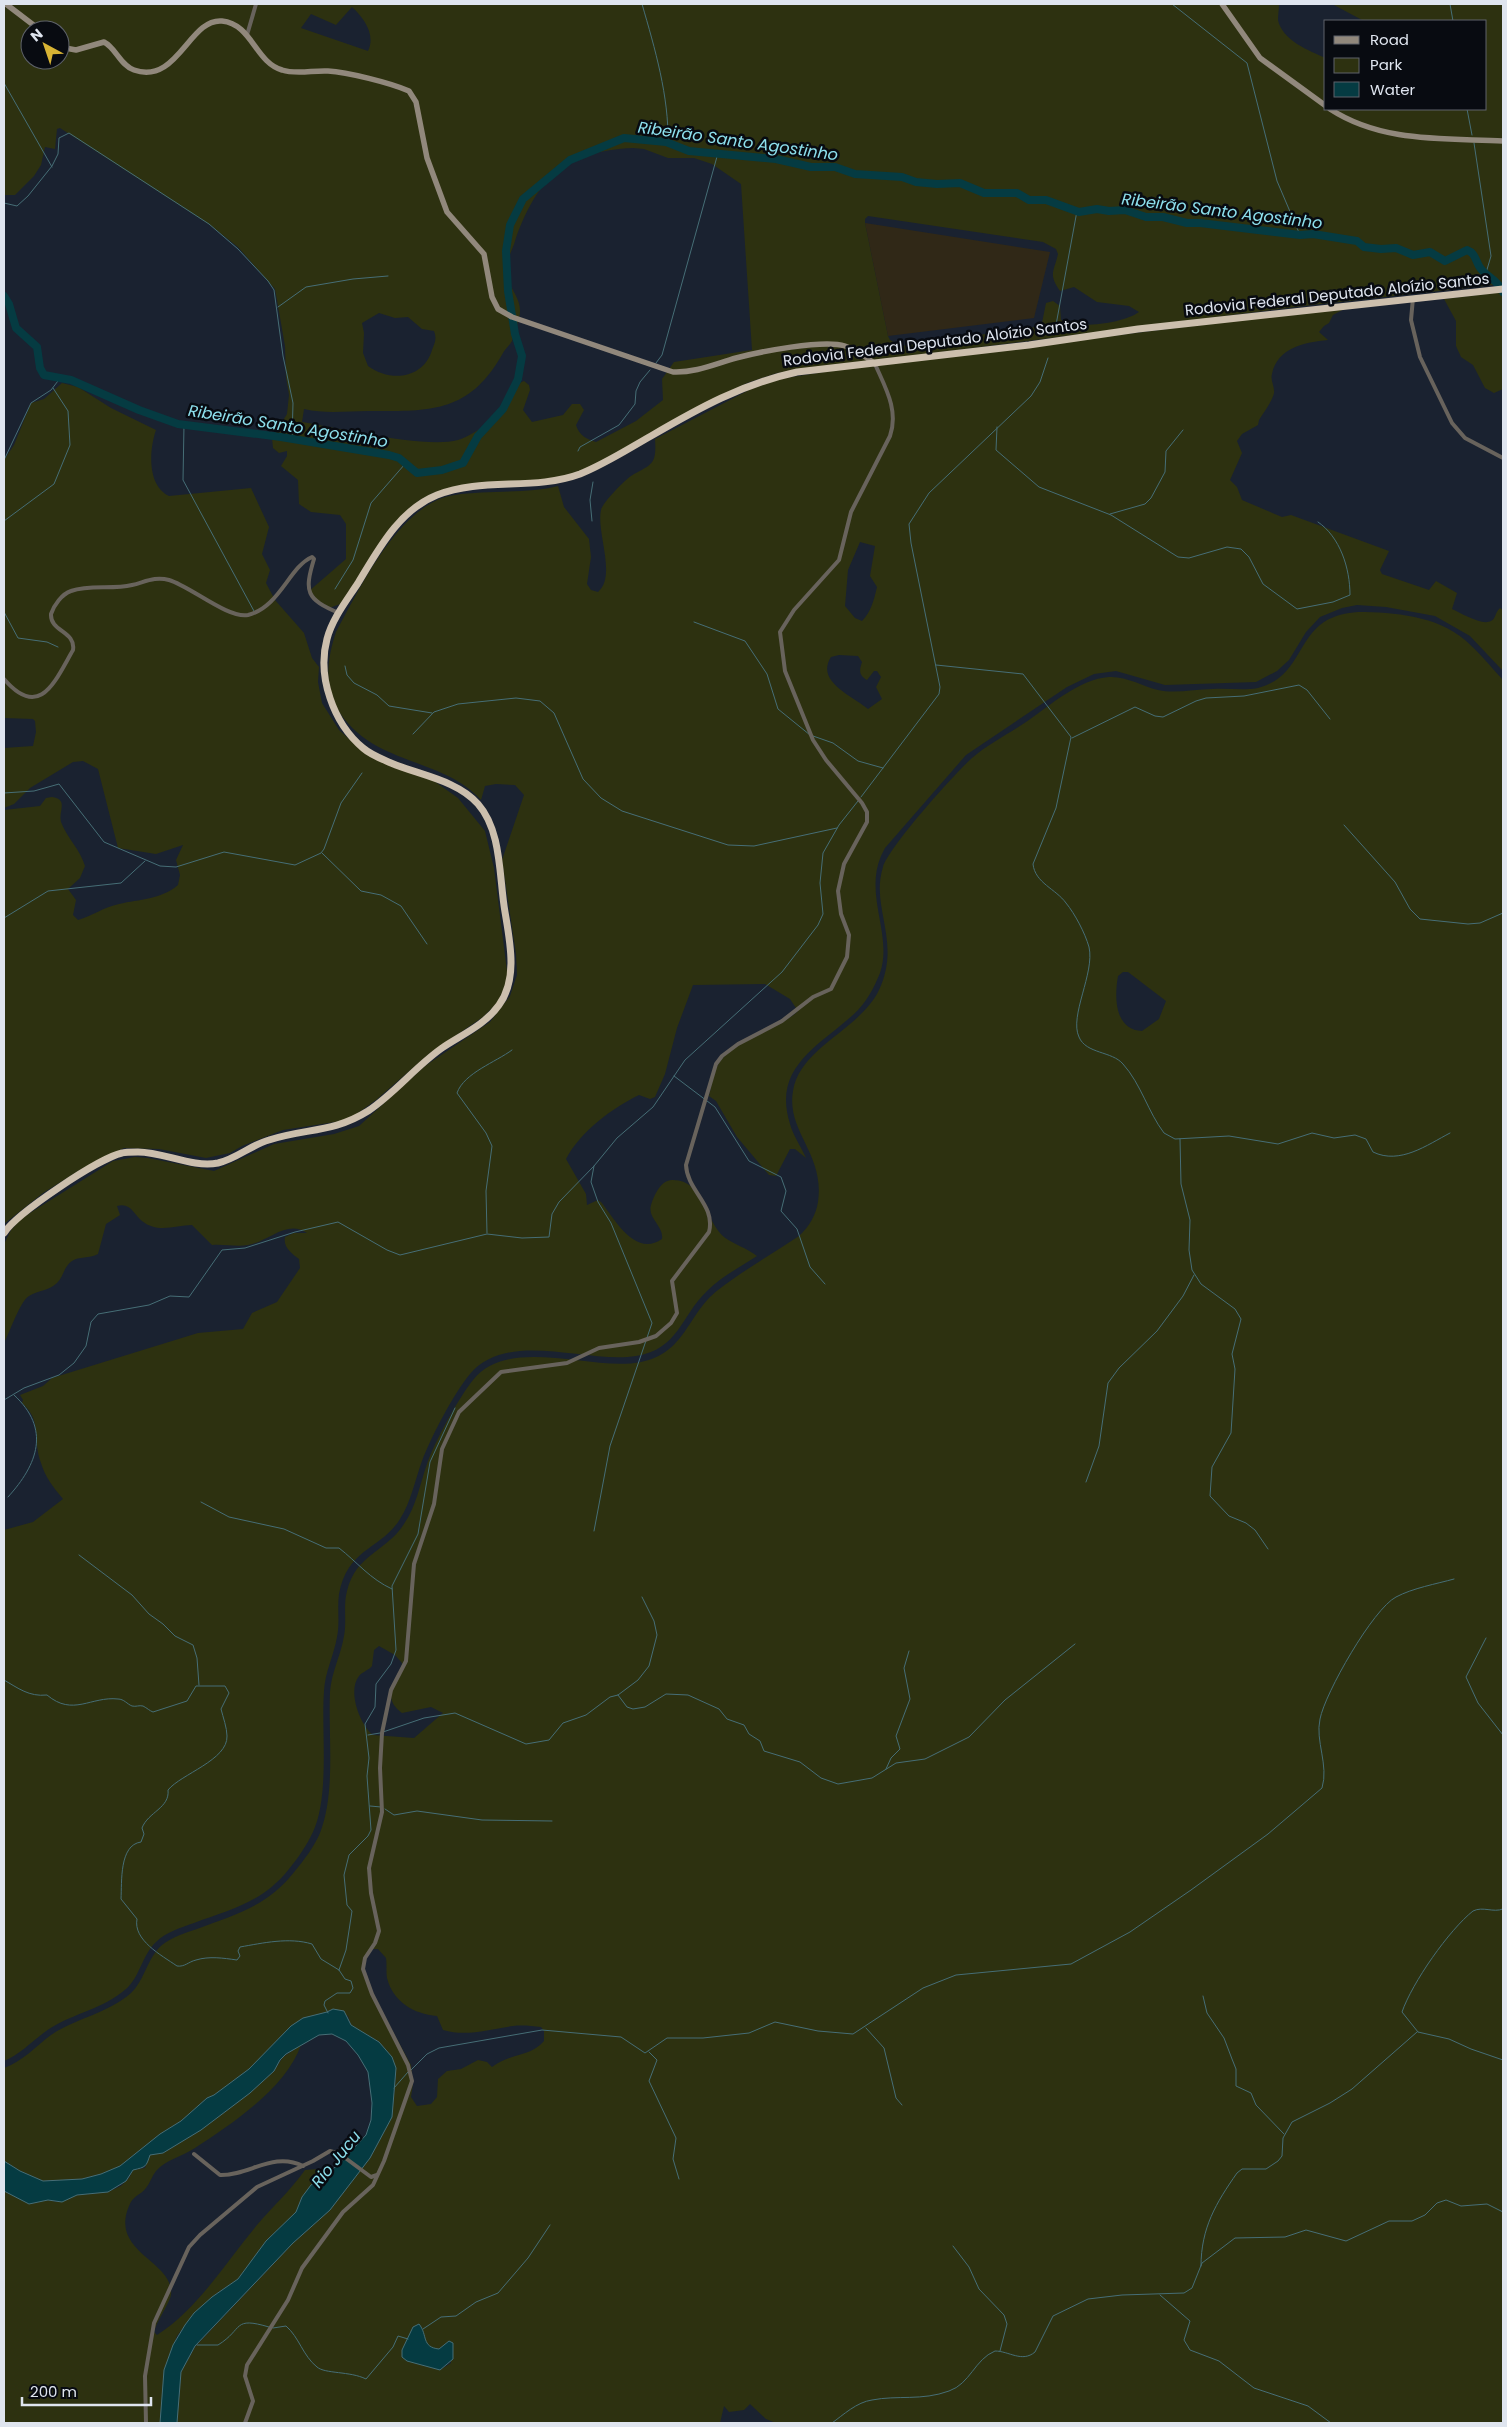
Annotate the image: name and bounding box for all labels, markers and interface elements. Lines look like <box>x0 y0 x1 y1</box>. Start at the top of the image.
north arrow <box>20 20 70 70</box>
legend <box>1324 20 1487 110</box>
text: N <box>26 24 47 46</box>
text: Road <box>1370 29 1409 50</box>
text: Park <box>1370 54 1402 75</box>
text: Water <box>1370 79 1416 100</box>
water label: Ribeirão Santo Agostinho <box>636 116 840 166</box>
water label: Ribeirão Santo Agostinho <box>1120 187 1324 235</box>
street label: Rodovia Federal Deputado Aloízio Santos <box>1184 268 1490 320</box>
street label: Rodovia Federal Deputado Aloízio Santos <box>782 313 1088 371</box>
water label: Ribeirão Santo Agostinho <box>186 399 390 453</box>
water label: Rio Jucu <box>306 2126 366 2192</box>
scale bar <box>22 2374 151 2406</box>
text: 200 m <box>30 2381 77 2402</box>

